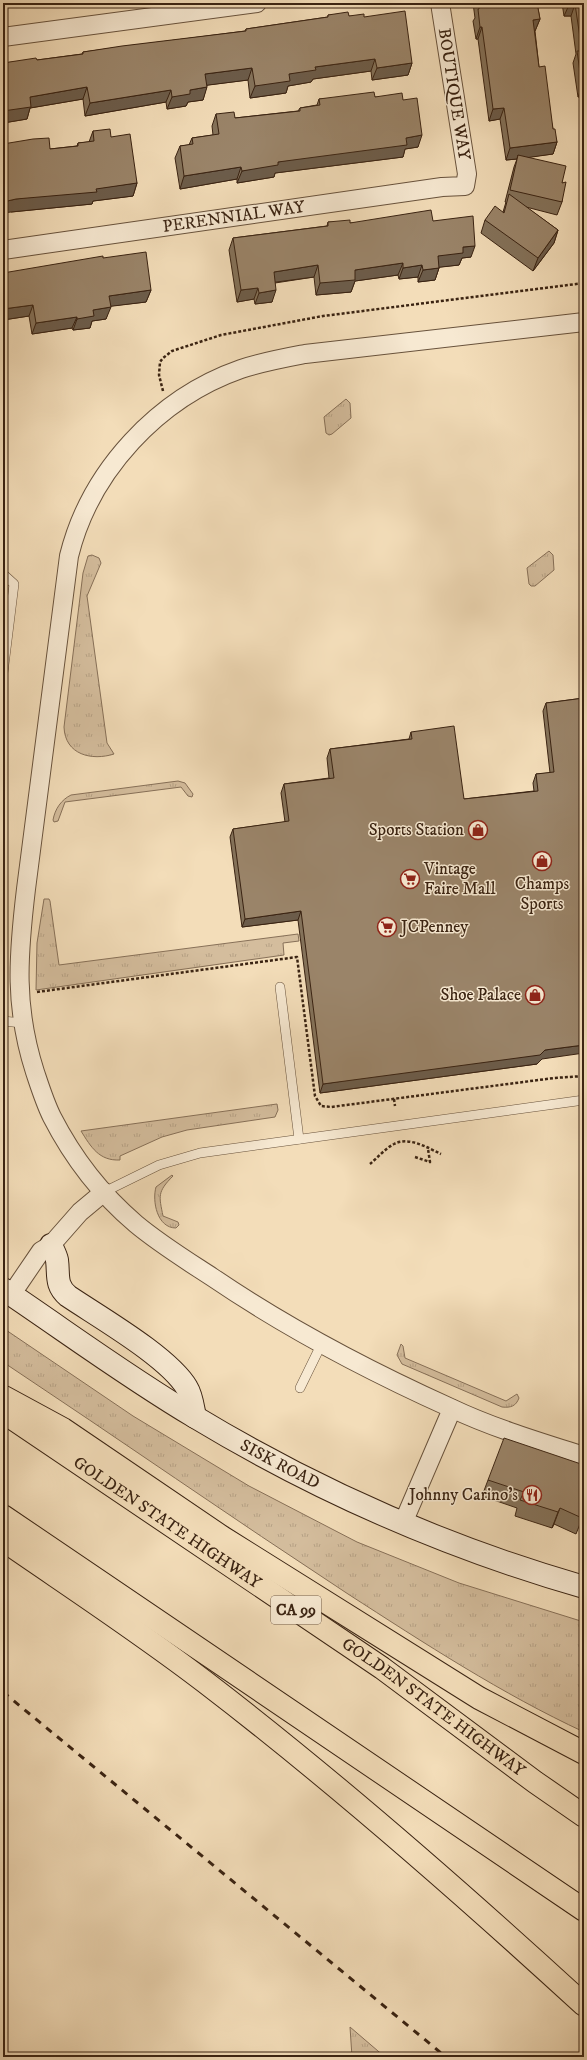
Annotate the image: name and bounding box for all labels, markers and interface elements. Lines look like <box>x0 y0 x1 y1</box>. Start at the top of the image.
street label: BOUTIQUE WAY <box>433 27 475 162</box>
street label: PERENNIAL WAY <box>161 196 306 238</box>
place label: Sports Station <box>369 819 464 841</box>
shop icon: Sports Station <box>467 819 489 841</box>
shop icon: Champs Sports <box>531 850 553 872</box>
place label: Vintage Faire Mall <box>423 858 496 900</box>
supermarket icon: Vintage Faire Mall <box>399 868 421 890</box>
place label: Champs Sports <box>515 873 570 915</box>
supermarket icon: JCPenney <box>376 916 398 938</box>
place label: JCPenney <box>399 916 469 938</box>
place label: Shoe Palace <box>440 984 521 1006</box>
shop icon: Shoe Palace <box>524 984 546 1006</box>
street label: SISK ROAD <box>236 1434 323 1494</box>
street label: GOLDEN STATE HIGHWAY <box>69 1452 265 1594</box>
place label: Johnny Carino's <box>407 1484 518 1506</box>
restaurant icon: Johnny Carino's <box>521 1484 543 1506</box>
road number: CA 99 <box>271 1596 321 1624</box>
street label: GOLDEN STATE HIGHWAY <box>337 1633 530 1782</box>

